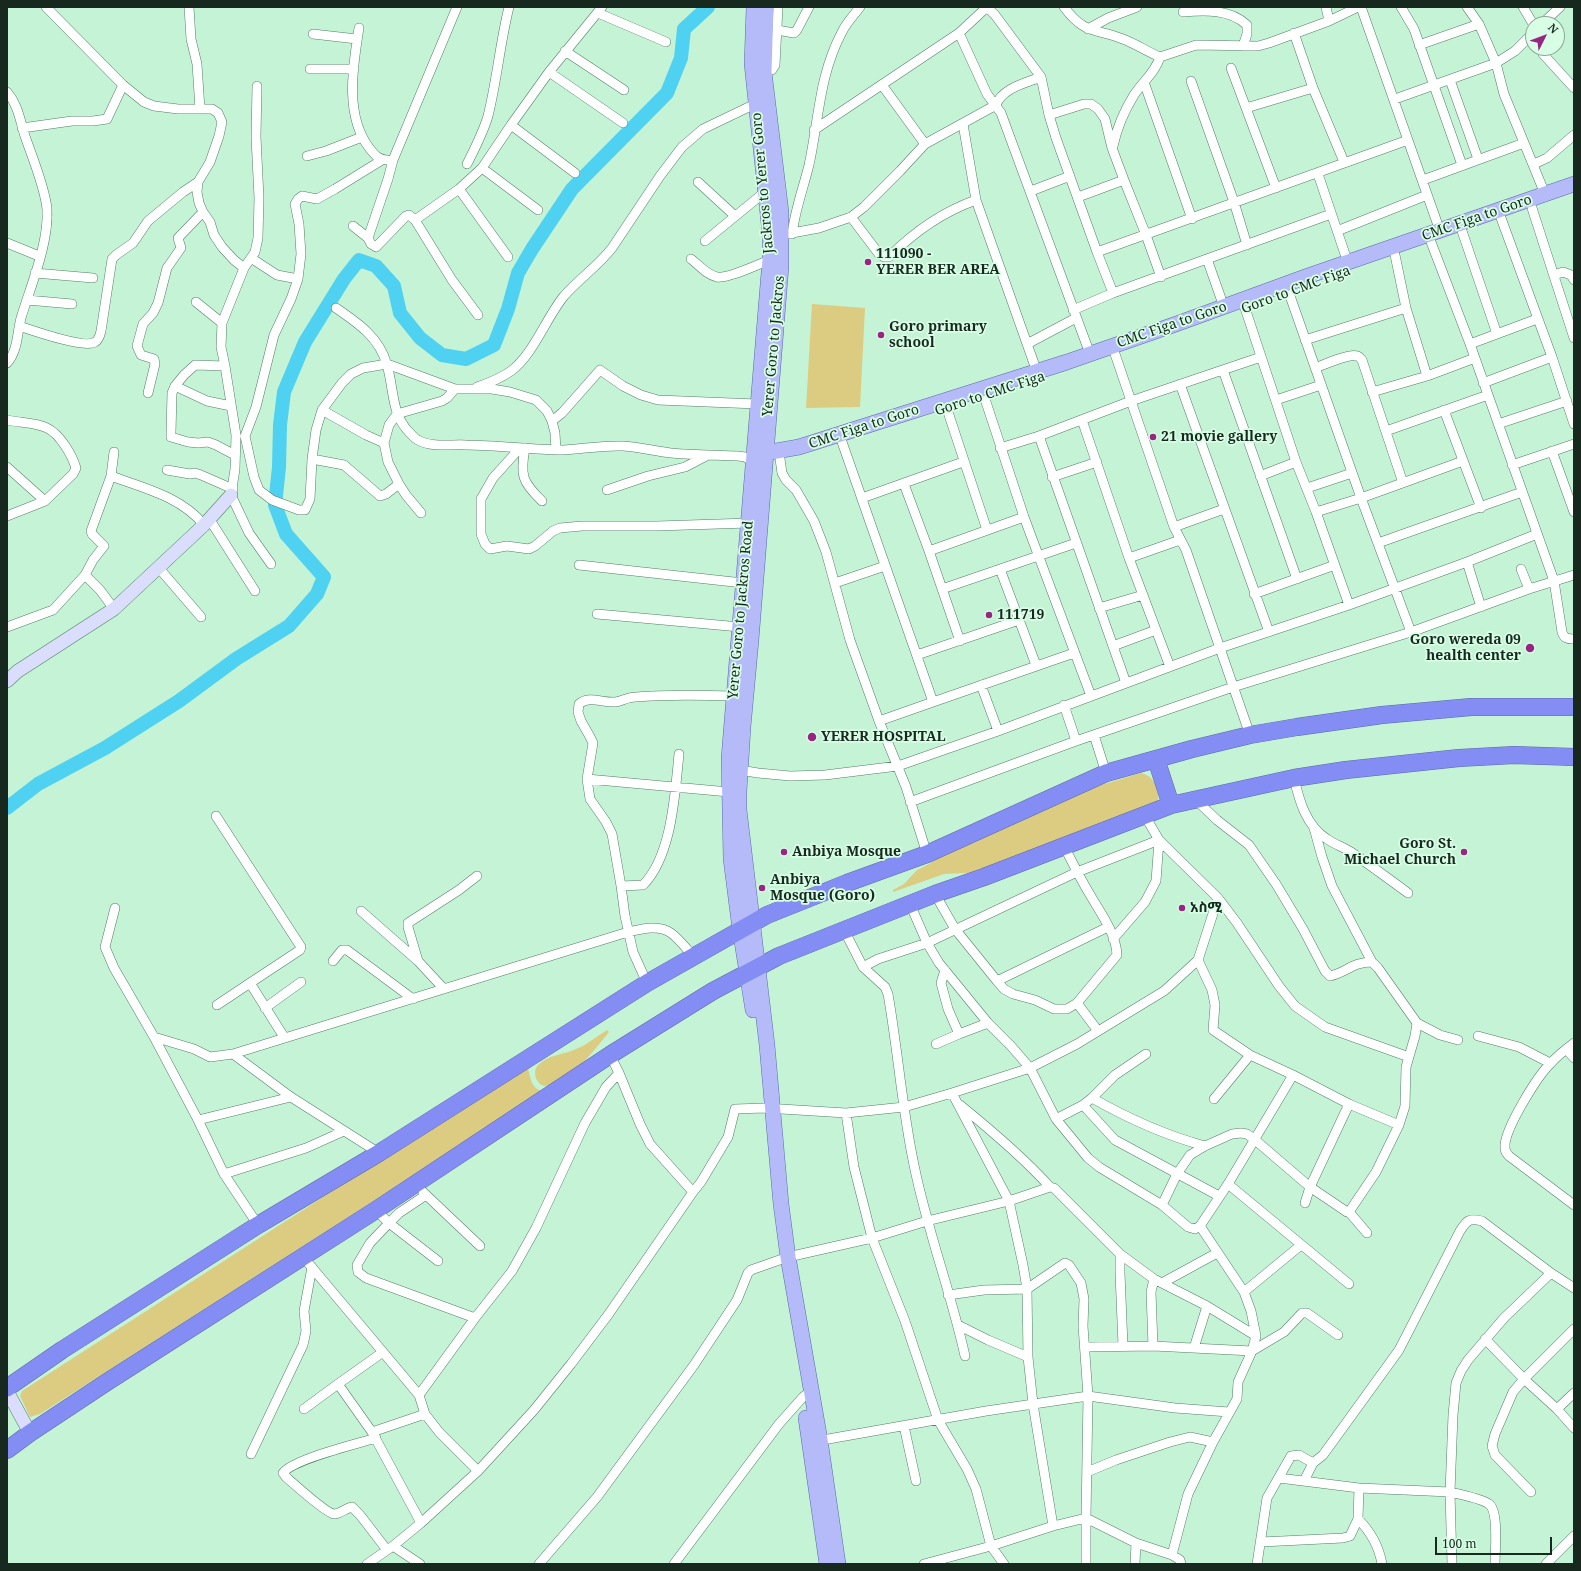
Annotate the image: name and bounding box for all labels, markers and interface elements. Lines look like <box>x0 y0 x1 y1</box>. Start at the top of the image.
north arrow <box>1525 16 1565 56</box>
text: N <box>1545 20 1562 37</box>
street label: Jackros to Yerer Goro <box>748 112 778 254</box>
street label: CMC Figa to Goro <box>1420 191 1534 245</box>
place label: 111090 - YERER BER AREA <box>876 246 1000 278</box>
marker: 111090 - YERER BER AREA <box>863 257 873 267</box>
street label: Goro to CMC Figa <box>1239 262 1353 318</box>
street label: Yerer Goro to Jackros <box>759 275 789 417</box>
street label: CMC Figa to Goro <box>1115 298 1229 352</box>
place label: Goro primary school <box>889 319 987 352</box>
marker: Goro primary school <box>876 330 886 340</box>
street label: Goro to CMC Figa <box>933 368 1047 420</box>
street label: CMC Figa to Goro <box>807 401 921 453</box>
place label: 21 movie gallery <box>1161 429 1277 445</box>
marker: 21 movie gallery <box>1148 432 1158 442</box>
street label: Yerer Goro to Jackros Road <box>725 520 757 700</box>
place label: 111719 <box>997 607 1044 623</box>
marker: 111719 <box>984 610 994 620</box>
place label: Goro wereda 09 health center <box>1410 632 1521 664</box>
marker: Goro wereda 09 health center <box>1524 642 1536 654</box>
place label: YERER HOSPITAL <box>821 729 946 745</box>
marker: YERER HOSPITAL <box>806 731 818 743</box>
place label: Goro St. Michael Church <box>1344 836 1456 868</box>
place label: Anbiya Mosque <box>792 844 901 860</box>
marker: Anbiya Mosque <box>779 847 789 857</box>
marker: Goro St. Michael Church <box>1459 847 1469 857</box>
place label: Anbiya Mosque (Goro) <box>770 872 875 904</box>
marker: Anbiya Mosque (Goro) <box>757 883 767 893</box>
place label: አስሚ <box>1190 900 1222 916</box>
marker: አስሚ <box>1177 903 1187 913</box>
scale bar <box>1437 1529 1554 1555</box>
text: 100 m <box>1442 1535 1477 1552</box>

